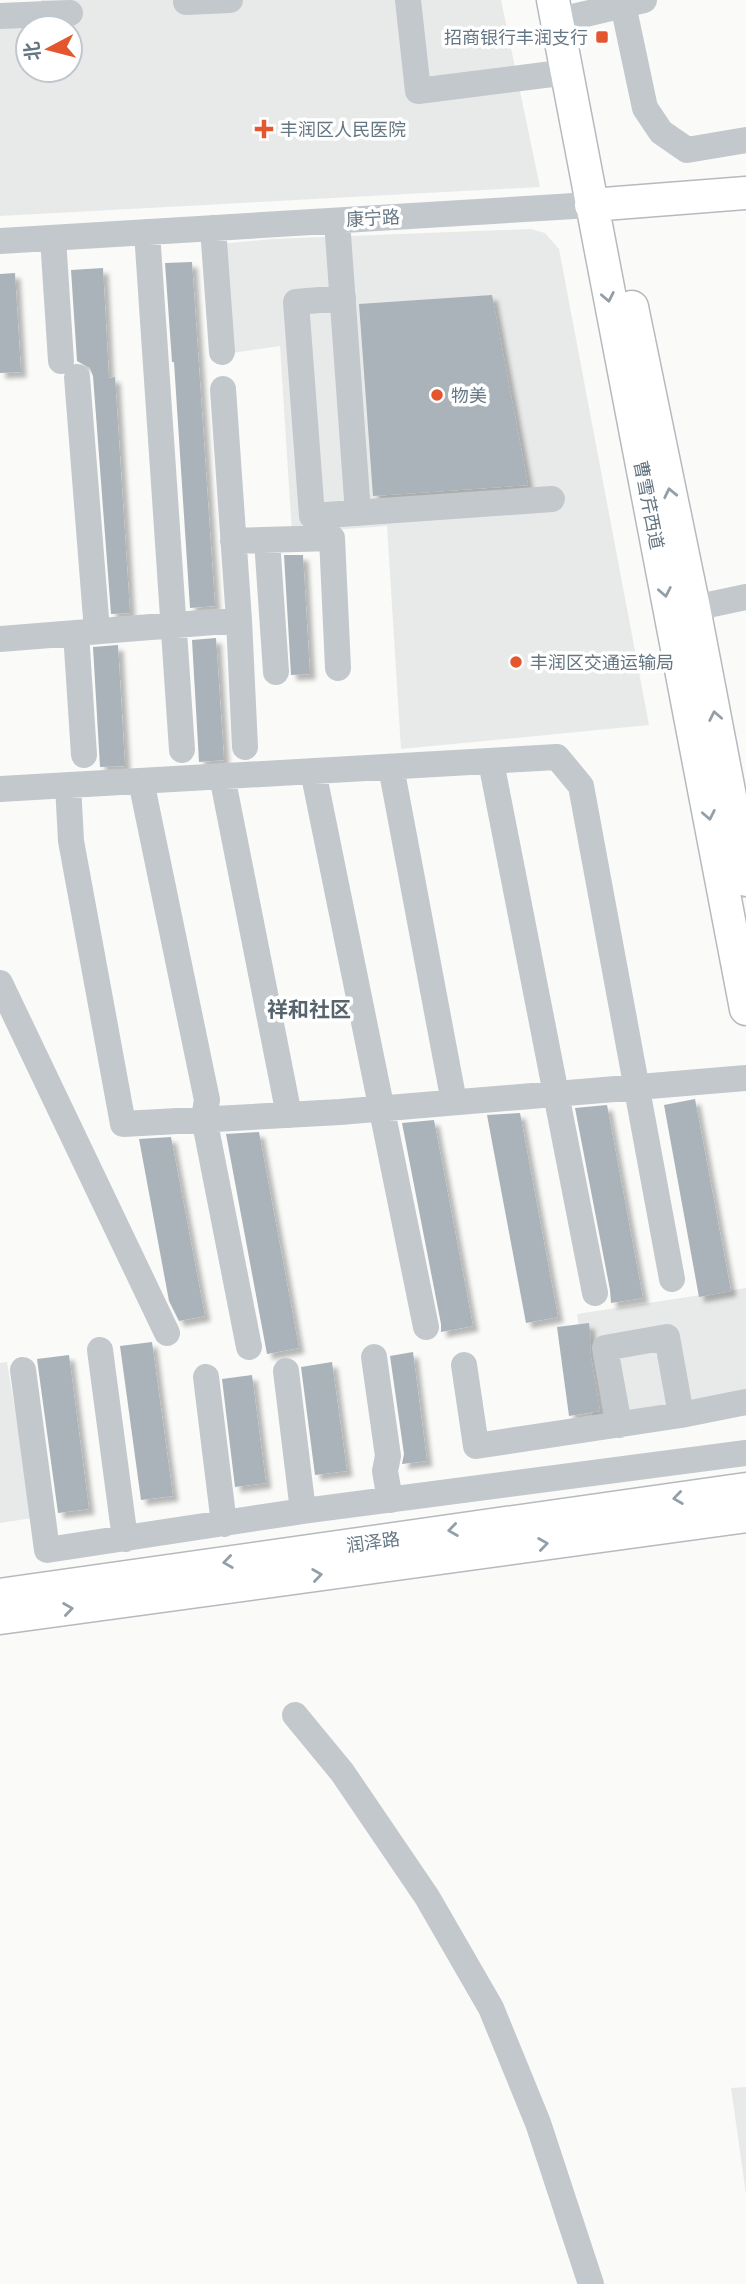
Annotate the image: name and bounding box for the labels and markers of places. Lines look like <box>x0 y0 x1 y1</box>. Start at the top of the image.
place label: 招商银行丰润支行 <box>444 27 588 48</box>
marker: 招商银行丰润支行 <box>594 29 610 45</box>
marker: 丰润区人民医院 <box>254 119 274 139</box>
place label: 丰润区人民医院 <box>280 119 406 140</box>
place label: 物美 <box>451 385 487 406</box>
marker: 物美 <box>429 387 445 403</box>
place label: 丰润区交通运输局 <box>530 652 674 673</box>
marker: 丰润区交通运输局 <box>508 654 524 670</box>

